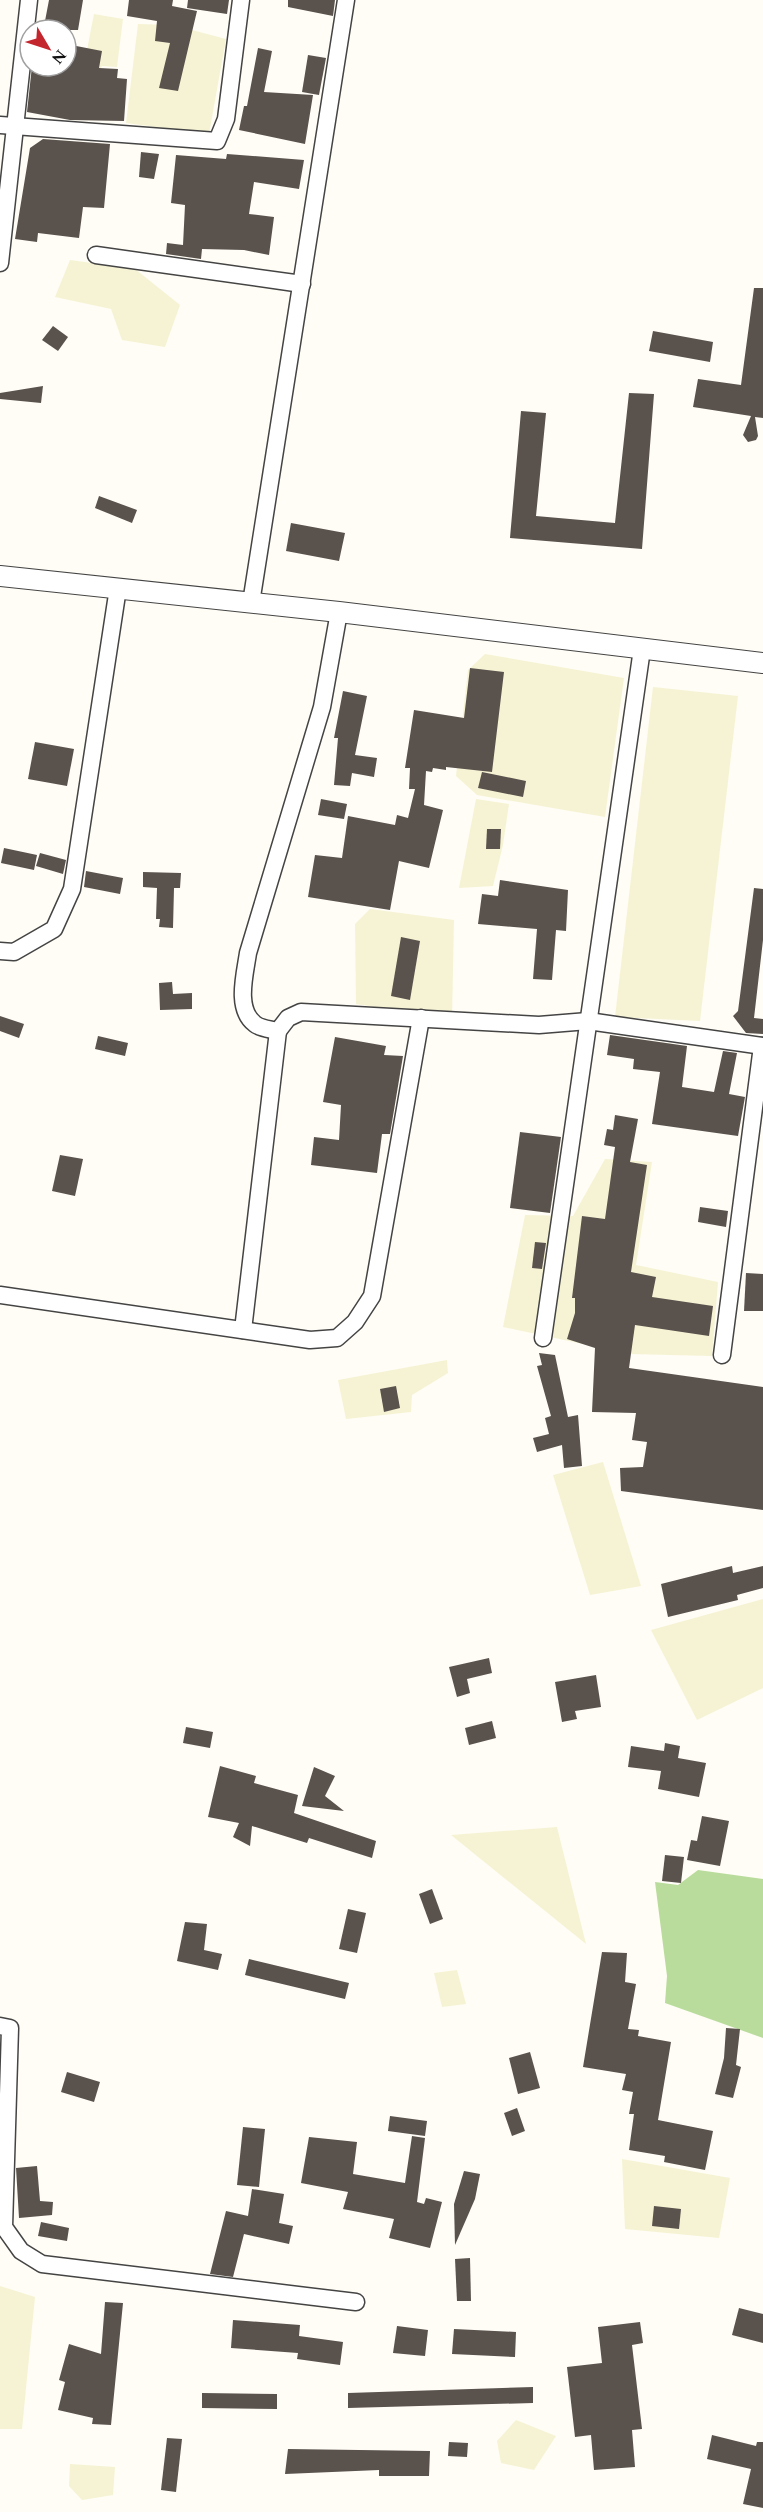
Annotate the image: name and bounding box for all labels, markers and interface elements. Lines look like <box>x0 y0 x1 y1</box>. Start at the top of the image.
north arrow <box>18 18 78 78</box>
text: N <box>45 44 72 69</box>

